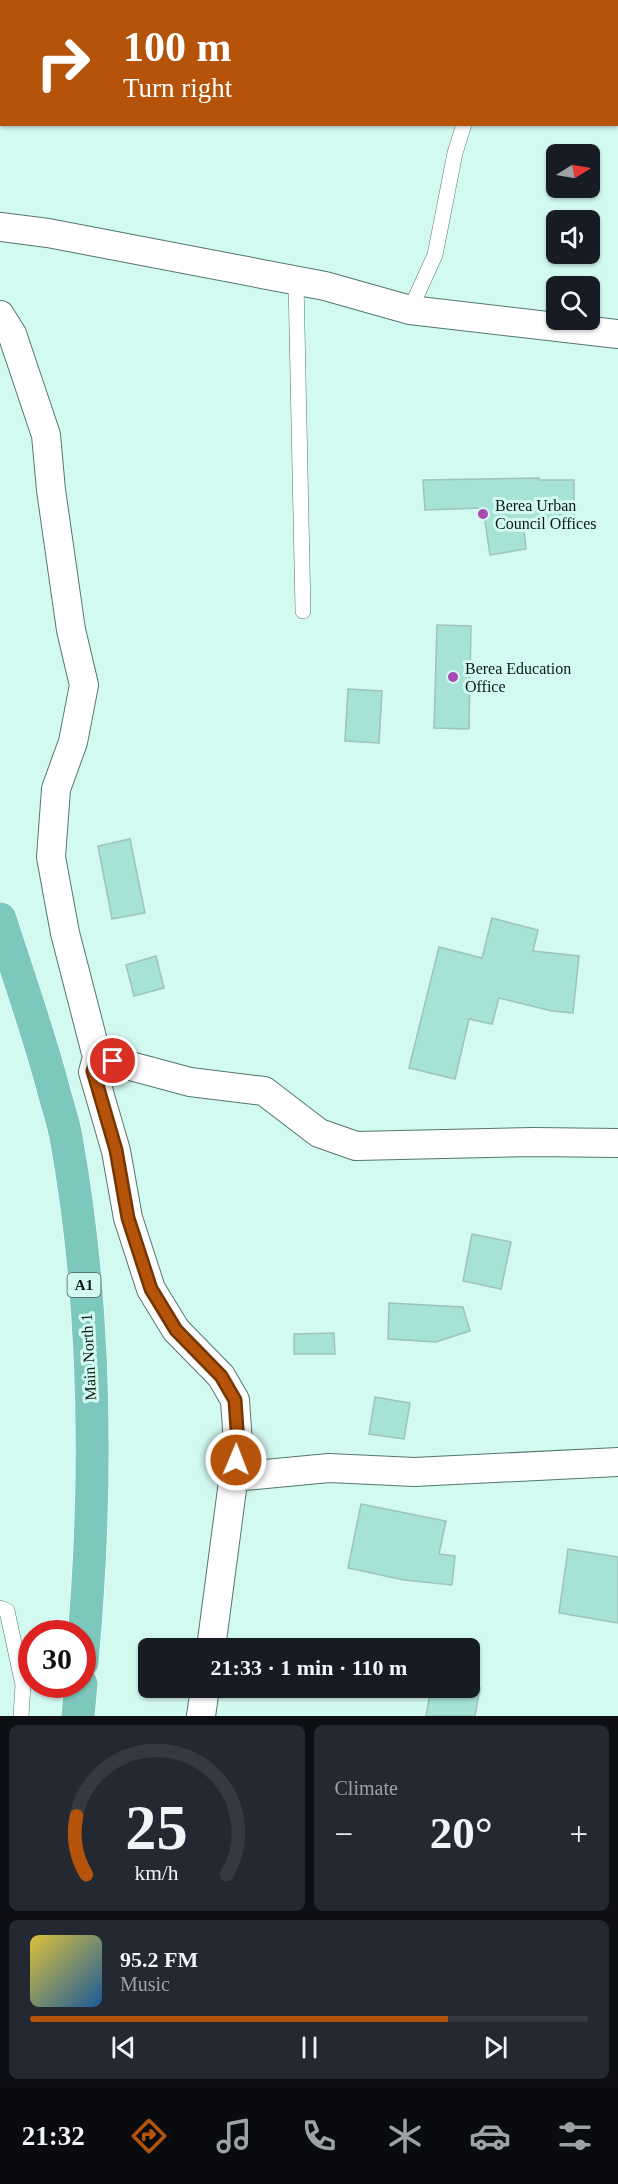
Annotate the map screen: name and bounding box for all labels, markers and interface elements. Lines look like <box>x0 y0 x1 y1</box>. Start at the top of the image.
icon: right <box>24 24 102 102</box>
text: 100 m <box>123 24 232 70</box>
text: Turn right <box>123 73 232 103</box>
north arrow <box>546 144 600 198</box>
map controls <box>546 144 600 330</box>
button: sound <box>546 210 600 264</box>
button: search <box>546 276 600 330</box>
place label: Berea Urban Council Offices <box>495 497 596 532</box>
marker: Berea Urban Council Offices <box>476 507 490 521</box>
place label: Berea Education Office <box>465 660 571 695</box>
marker: Berea Education Office <box>446 670 460 684</box>
pin <box>87 1035 138 1086</box>
icon: arrive <box>96 1044 129 1077</box>
road number: A1 <box>68 1273 100 1297</box>
street label: Main North 1 <box>78 1313 99 1401</box>
position arrow <box>204 1428 268 1492</box>
speed limit sign: 30 <box>18 1620 96 1698</box>
text: 21:33 · 1 min · 110 m <box>211 1655 407 1680</box>
text: Climate <box>335 1777 398 1799</box>
text: 25 <box>126 1793 188 1862</box>
text: 20° <box>430 1808 493 1858</box>
text: − <box>335 1816 353 1852</box>
text: + <box>569 1816 588 1852</box>
text: km/h <box>135 1861 179 1885</box>
text: 95.2 FM <box>120 1947 198 1972</box>
text: Music <box>120 1973 170 1995</box>
icon: previous <box>107 2031 140 2064</box>
icon: pause <box>293 2031 326 2064</box>
icon: next <box>479 2031 512 2064</box>
icon: directions <box>128 2115 170 2157</box>
icon: music <box>213 2115 255 2157</box>
icon: phone <box>298 2115 340 2157</box>
icon: climate <box>384 2115 426 2157</box>
icon: car <box>469 2115 511 2157</box>
icon: filters <box>554 2115 596 2157</box>
text: 21:32 <box>22 2121 85 2151</box>

